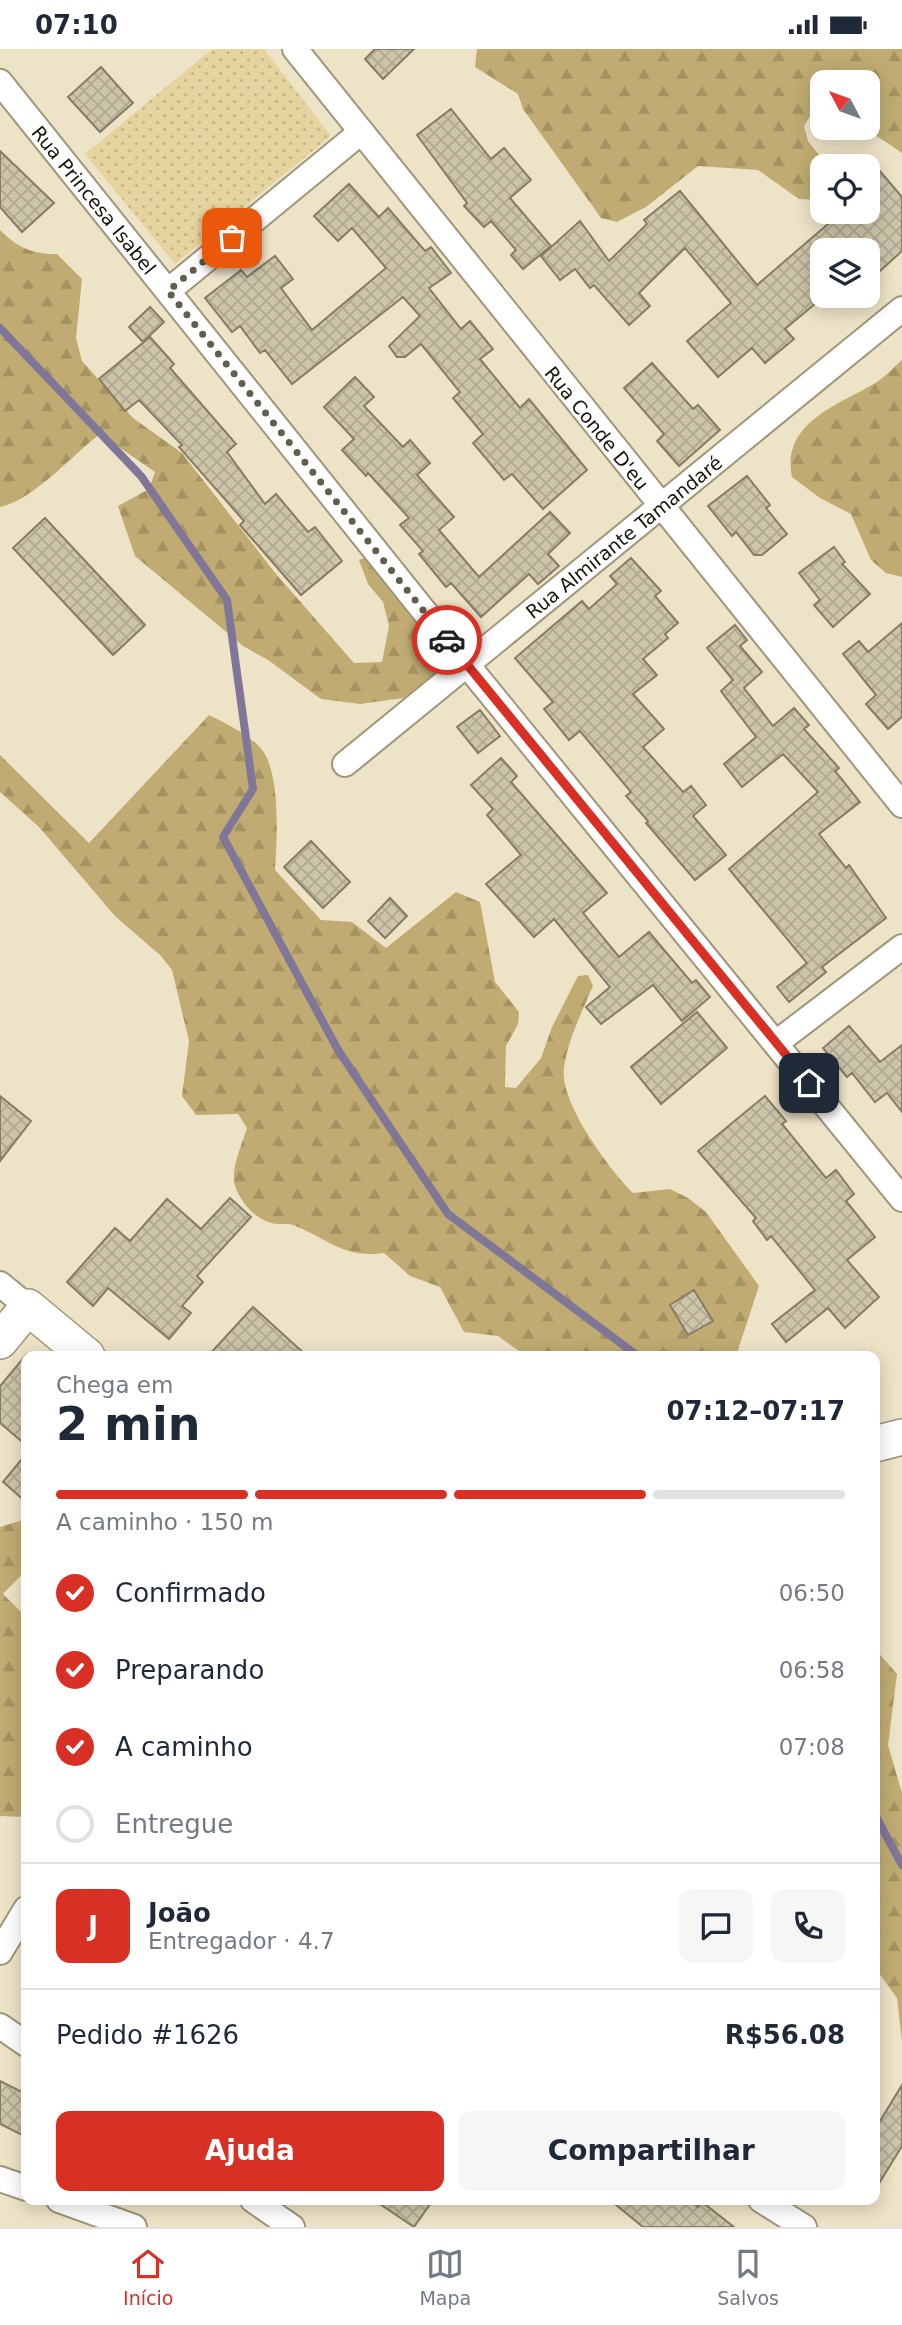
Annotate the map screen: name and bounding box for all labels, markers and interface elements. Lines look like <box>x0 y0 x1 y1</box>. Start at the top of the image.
text: 07:10 <box>35 10 118 40</box>
north arrow <box>810 70 880 140</box>
map controls <box>810 70 880 308</box>
street label: Rua Princesa Isabel <box>27 121 161 279</box>
button: locate <box>810 154 880 224</box>
pin <box>202 208 262 268</box>
icon: bag <box>213 219 251 257</box>
button: layers <box>810 238 880 308</box>
street label: Rua Conde D'eu <box>541 362 653 494</box>
street label: Rua Almirante Tamandaré <box>522 451 726 623</box>
courier <box>412 605 482 675</box>
icon: car <box>428 621 466 659</box>
pin <box>779 1053 839 1113</box>
icon: home <box>790 1064 828 1102</box>
text: Chega em <box>56 1372 173 1398</box>
text: 07:12–07:17 <box>666 1396 845 1426</box>
text: 2 min <box>56 1397 200 1451</box>
text: A caminho · 150 m <box>56 1509 273 1535</box>
icon: check <box>56 1574 94 1612</box>
text: Confirmado <box>115 1578 266 1608</box>
text: 06:50 <box>779 1580 845 1606</box>
icon: check <box>56 1651 94 1689</box>
text: Preparando <box>115 1655 264 1685</box>
text: 06:58 <box>779 1657 845 1683</box>
icon: check <box>56 1728 94 1766</box>
text: A caminho <box>115 1732 253 1762</box>
text: 07:08 <box>779 1734 845 1760</box>
text: Entregue <box>115 1809 233 1839</box>
button: chat <box>679 1889 753 1963</box>
button: phone <box>771 1889 845 1963</box>
text: João <box>148 1898 211 1928</box>
text: J <box>88 1911 98 1941</box>
text: Entregador · 4.7 <box>148 1928 335 1954</box>
text: Pedido #1626 <box>56 2020 239 2050</box>
text: R$56.08 <box>725 2020 845 2050</box>
button: Ajuda <box>56 2111 444 2191</box>
button: Compartilhar <box>458 2111 845 2191</box>
tab: Início <box>123 2245 173 2309</box>
tab: Mapa <box>419 2245 471 2309</box>
tab: Salvos <box>717 2245 779 2309</box>

